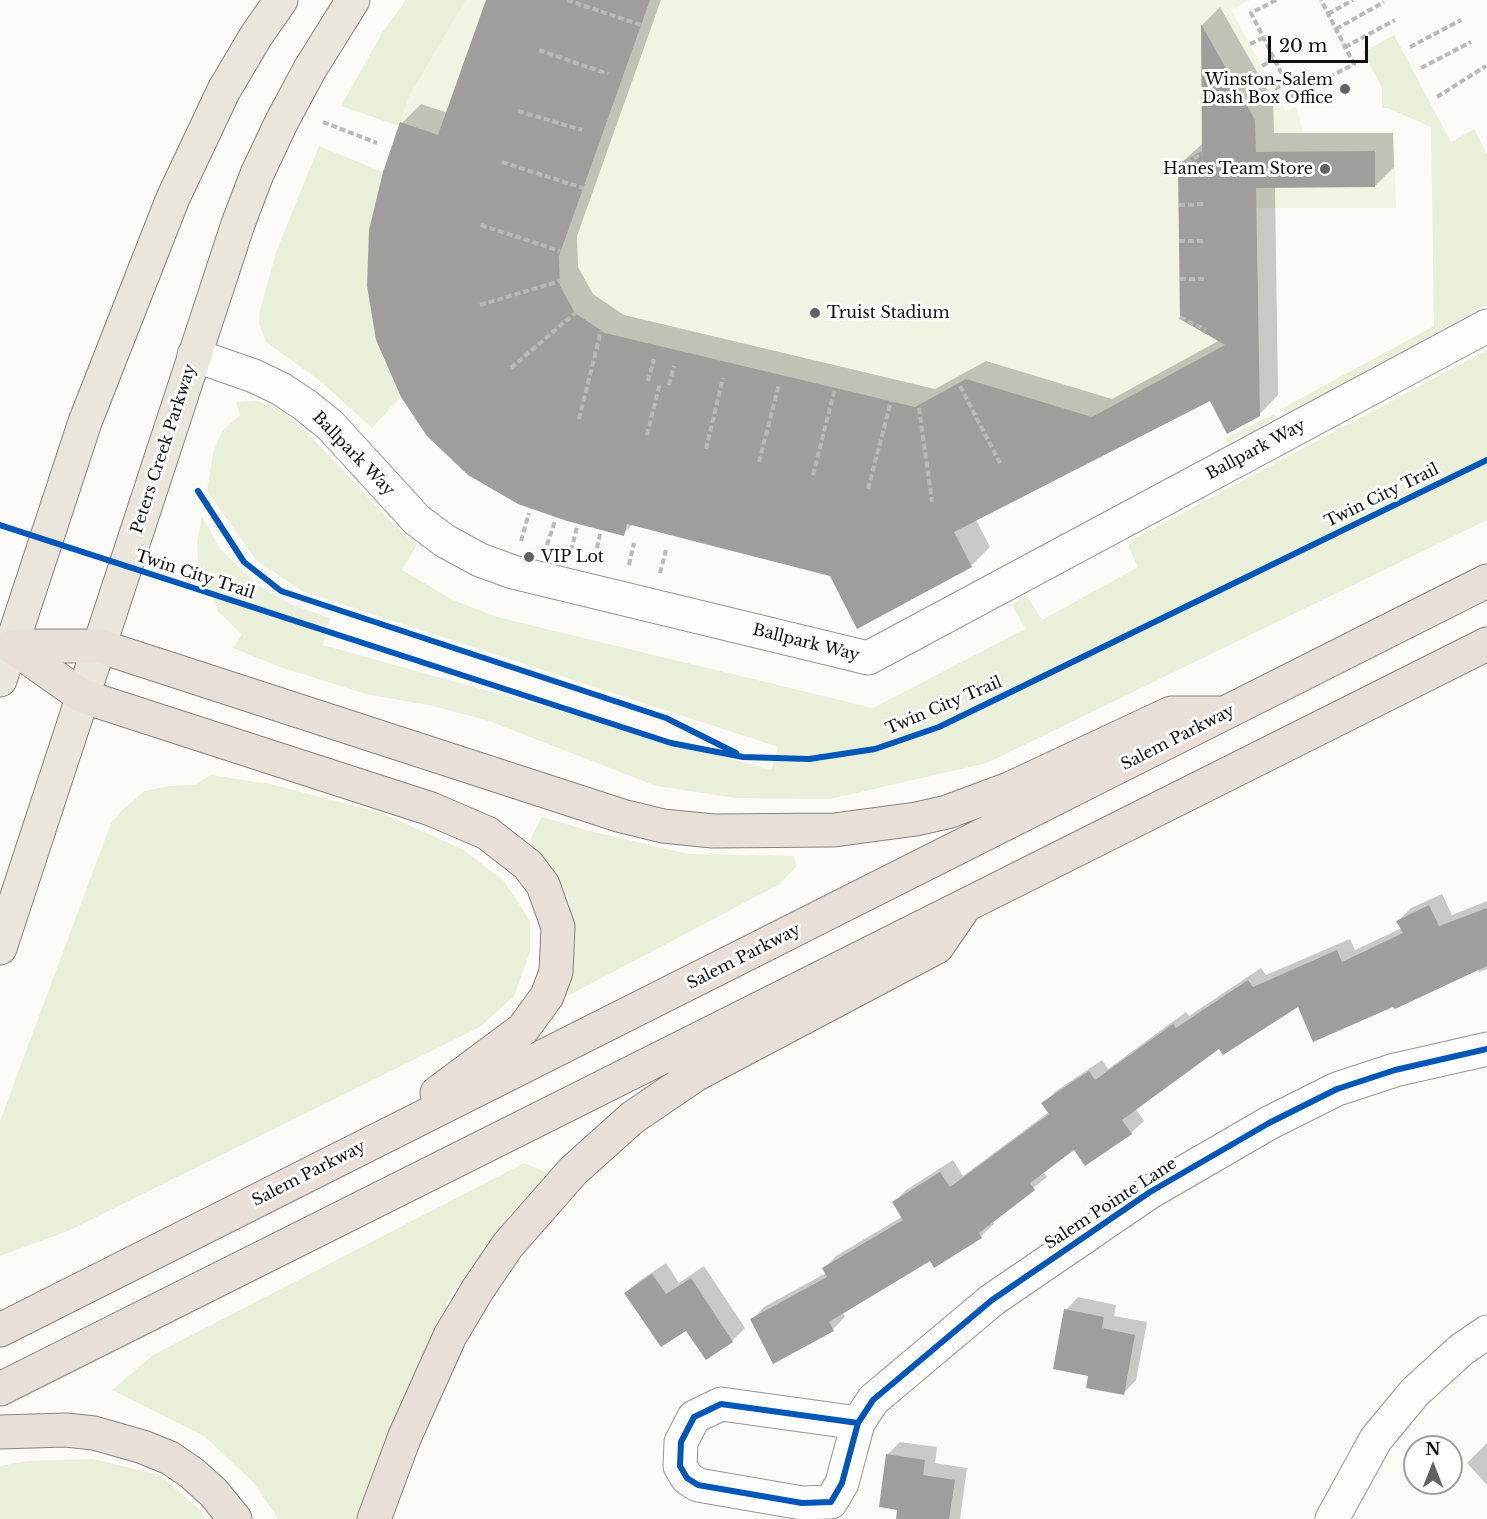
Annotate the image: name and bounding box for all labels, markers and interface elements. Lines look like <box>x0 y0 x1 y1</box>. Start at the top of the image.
scale bar <box>1271 24 1372 62</box>
text: 20 m <box>1279 35 1327 57</box>
place label: Winston-Salem Dash Box Office <box>1202 70 1333 108</box>
marker: Winston-Salem Dash Box Office <box>1338 82 1352 96</box>
place label: Hanes Team Store <box>1163 159 1313 179</box>
marker: Hanes Team Store <box>1318 162 1332 176</box>
place label: Truist Stadium <box>827 303 950 323</box>
marker: Truist Stadium <box>808 306 822 320</box>
street label: Peters Creek Parkway <box>128 362 200 536</box>
street label: Ballpark Way <box>308 408 398 500</box>
street label: Ballpark Way <box>1203 416 1309 484</box>
street label: Twin City Trail <box>1322 460 1442 532</box>
street label: Twin City Trail <box>133 547 257 603</box>
place label: VIP Lot <box>541 547 604 567</box>
marker: VIP Lot <box>522 550 536 564</box>
street label: Ballpark Way <box>751 620 861 666</box>
street label: Twin City Trail <box>883 673 1005 739</box>
street label: Salem Parkway <box>1118 701 1238 775</box>
street label: Salem Parkway <box>684 920 804 994</box>
street label: Salem Parkway <box>249 1137 369 1211</box>
street label: Salem Pointe Lane <box>1042 1154 1180 1254</box>
north arrow <box>1403 1435 1463 1495</box>
text: N <box>1425 1439 1441 1459</box>

